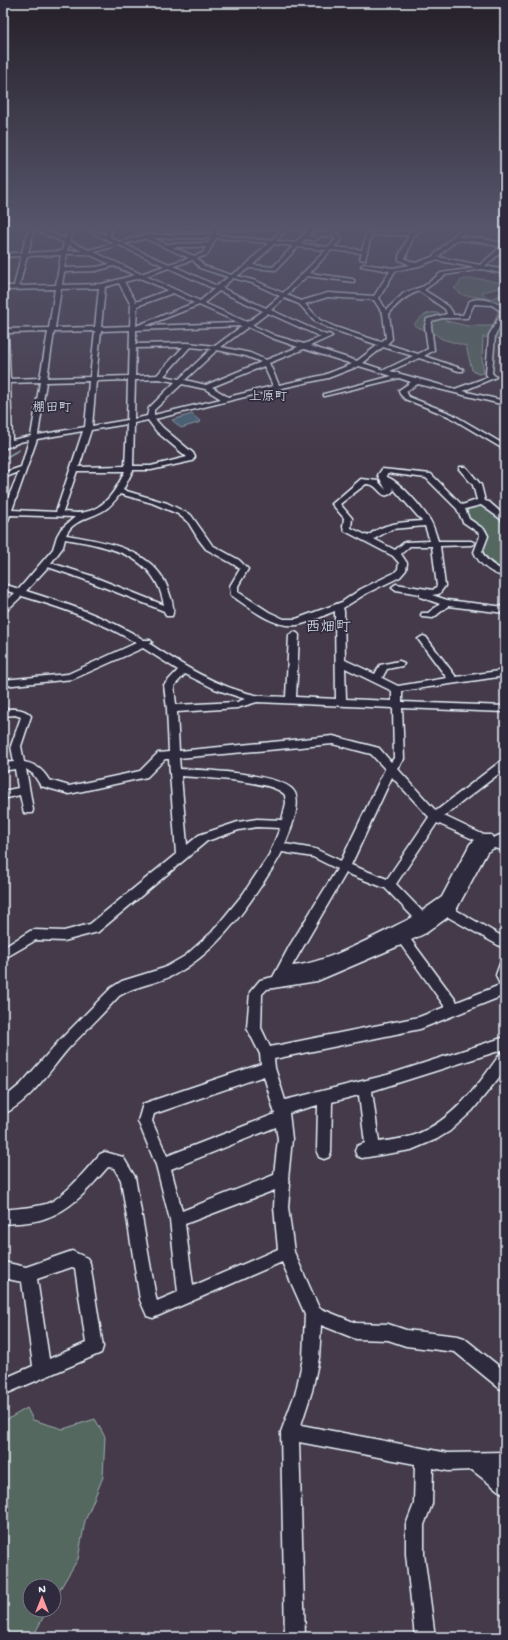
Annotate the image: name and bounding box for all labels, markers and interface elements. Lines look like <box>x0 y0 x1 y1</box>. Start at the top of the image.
district label: 上原町 <box>248 390 288 405</box>
district label: 棚田町 <box>32 401 72 416</box>
district label: 西畑町 <box>305 619 351 637</box>
north arrow <box>22 1578 62 1618</box>
text: N <box>38 1584 46 1596</box>

